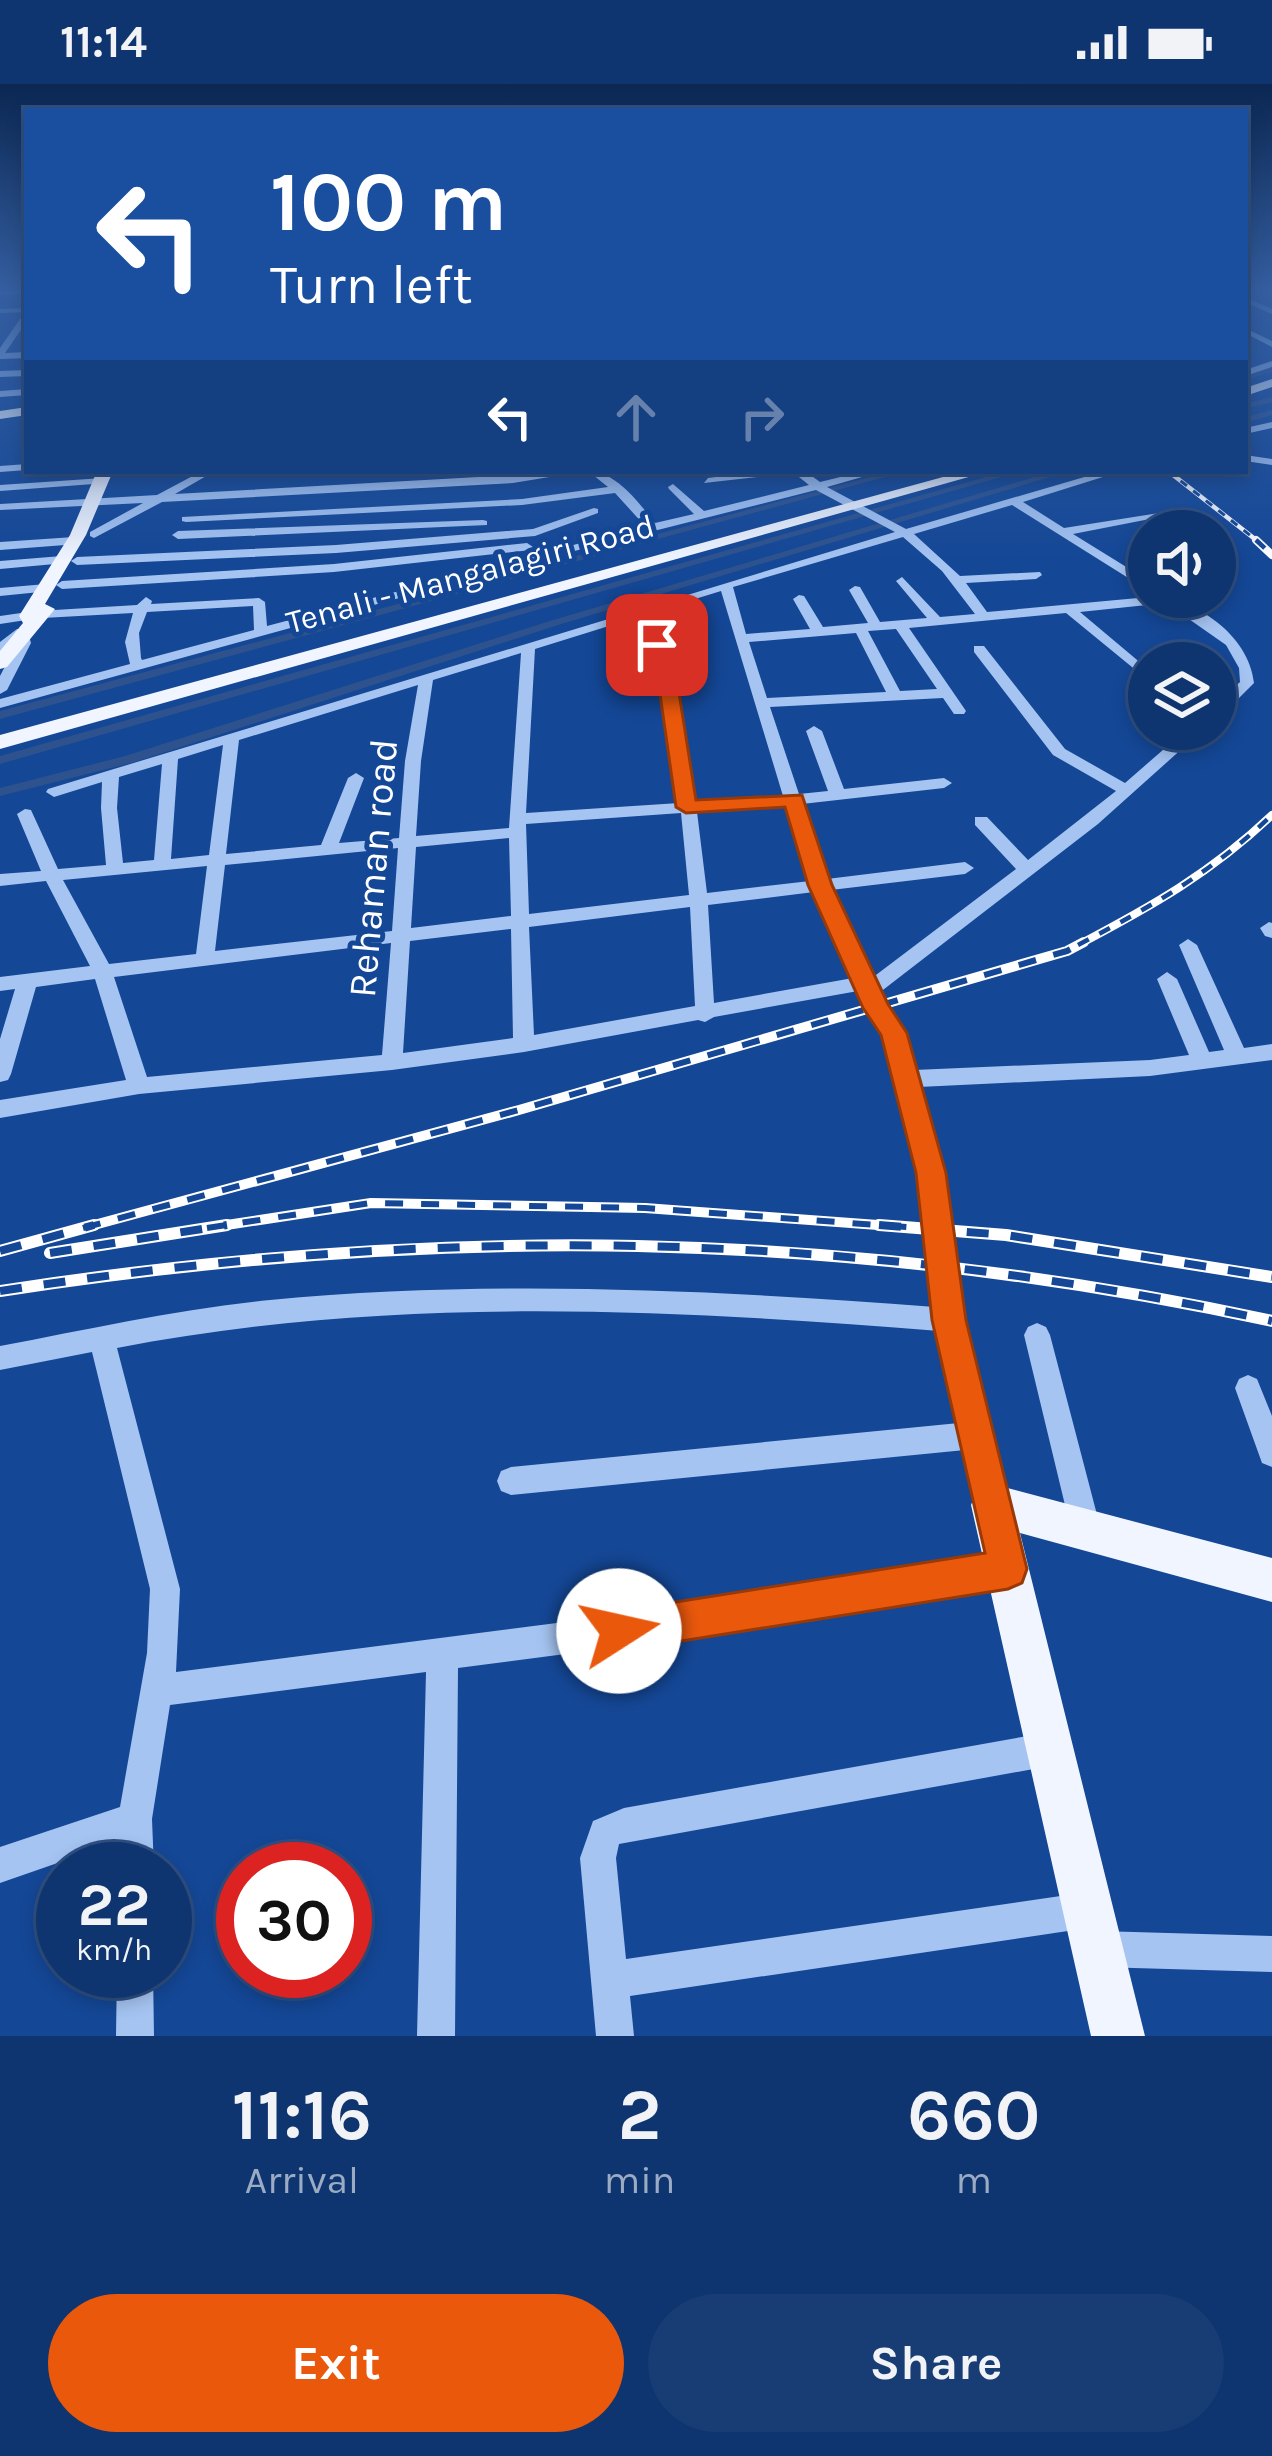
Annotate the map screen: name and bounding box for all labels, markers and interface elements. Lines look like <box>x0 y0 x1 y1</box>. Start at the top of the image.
text: 11:14 <box>60 16 147 68</box>
text: 100 m <box>270 153 507 251</box>
icon: left <box>72 156 228 312</box>
text: Turn left <box>270 253 473 317</box>
icon: left <box>477 384 543 450</box>
icon: ahead <box>603 384 669 450</box>
icon: right <box>729 384 795 450</box>
street label: Tenali - Mangalagiri Road <box>282 506 658 641</box>
map controls <box>1128 510 1236 750</box>
button: sound <box>1128 510 1236 618</box>
pin <box>606 594 708 696</box>
icon: arrive <box>624 612 690 678</box>
button: layers <box>1128 642 1236 750</box>
street label: Rehaman road <box>339 737 407 999</box>
position arrow <box>556 1568 682 1694</box>
speed limit sign: 30 <box>216 1842 372 1998</box>
text: 22 <box>78 1870 150 1940</box>
text: km/h <box>76 1932 152 1968</box>
text: 11:16 <box>232 2073 372 2157</box>
text: 2 <box>618 2073 661 2157</box>
text: 660 <box>907 2073 1040 2157</box>
text: Arrival <box>245 2157 359 2203</box>
text: min <box>604 2157 675 2203</box>
text: m <box>955 2157 992 2203</box>
button: Exit <box>48 2294 624 2432</box>
button: Share <box>648 2294 1224 2432</box>

